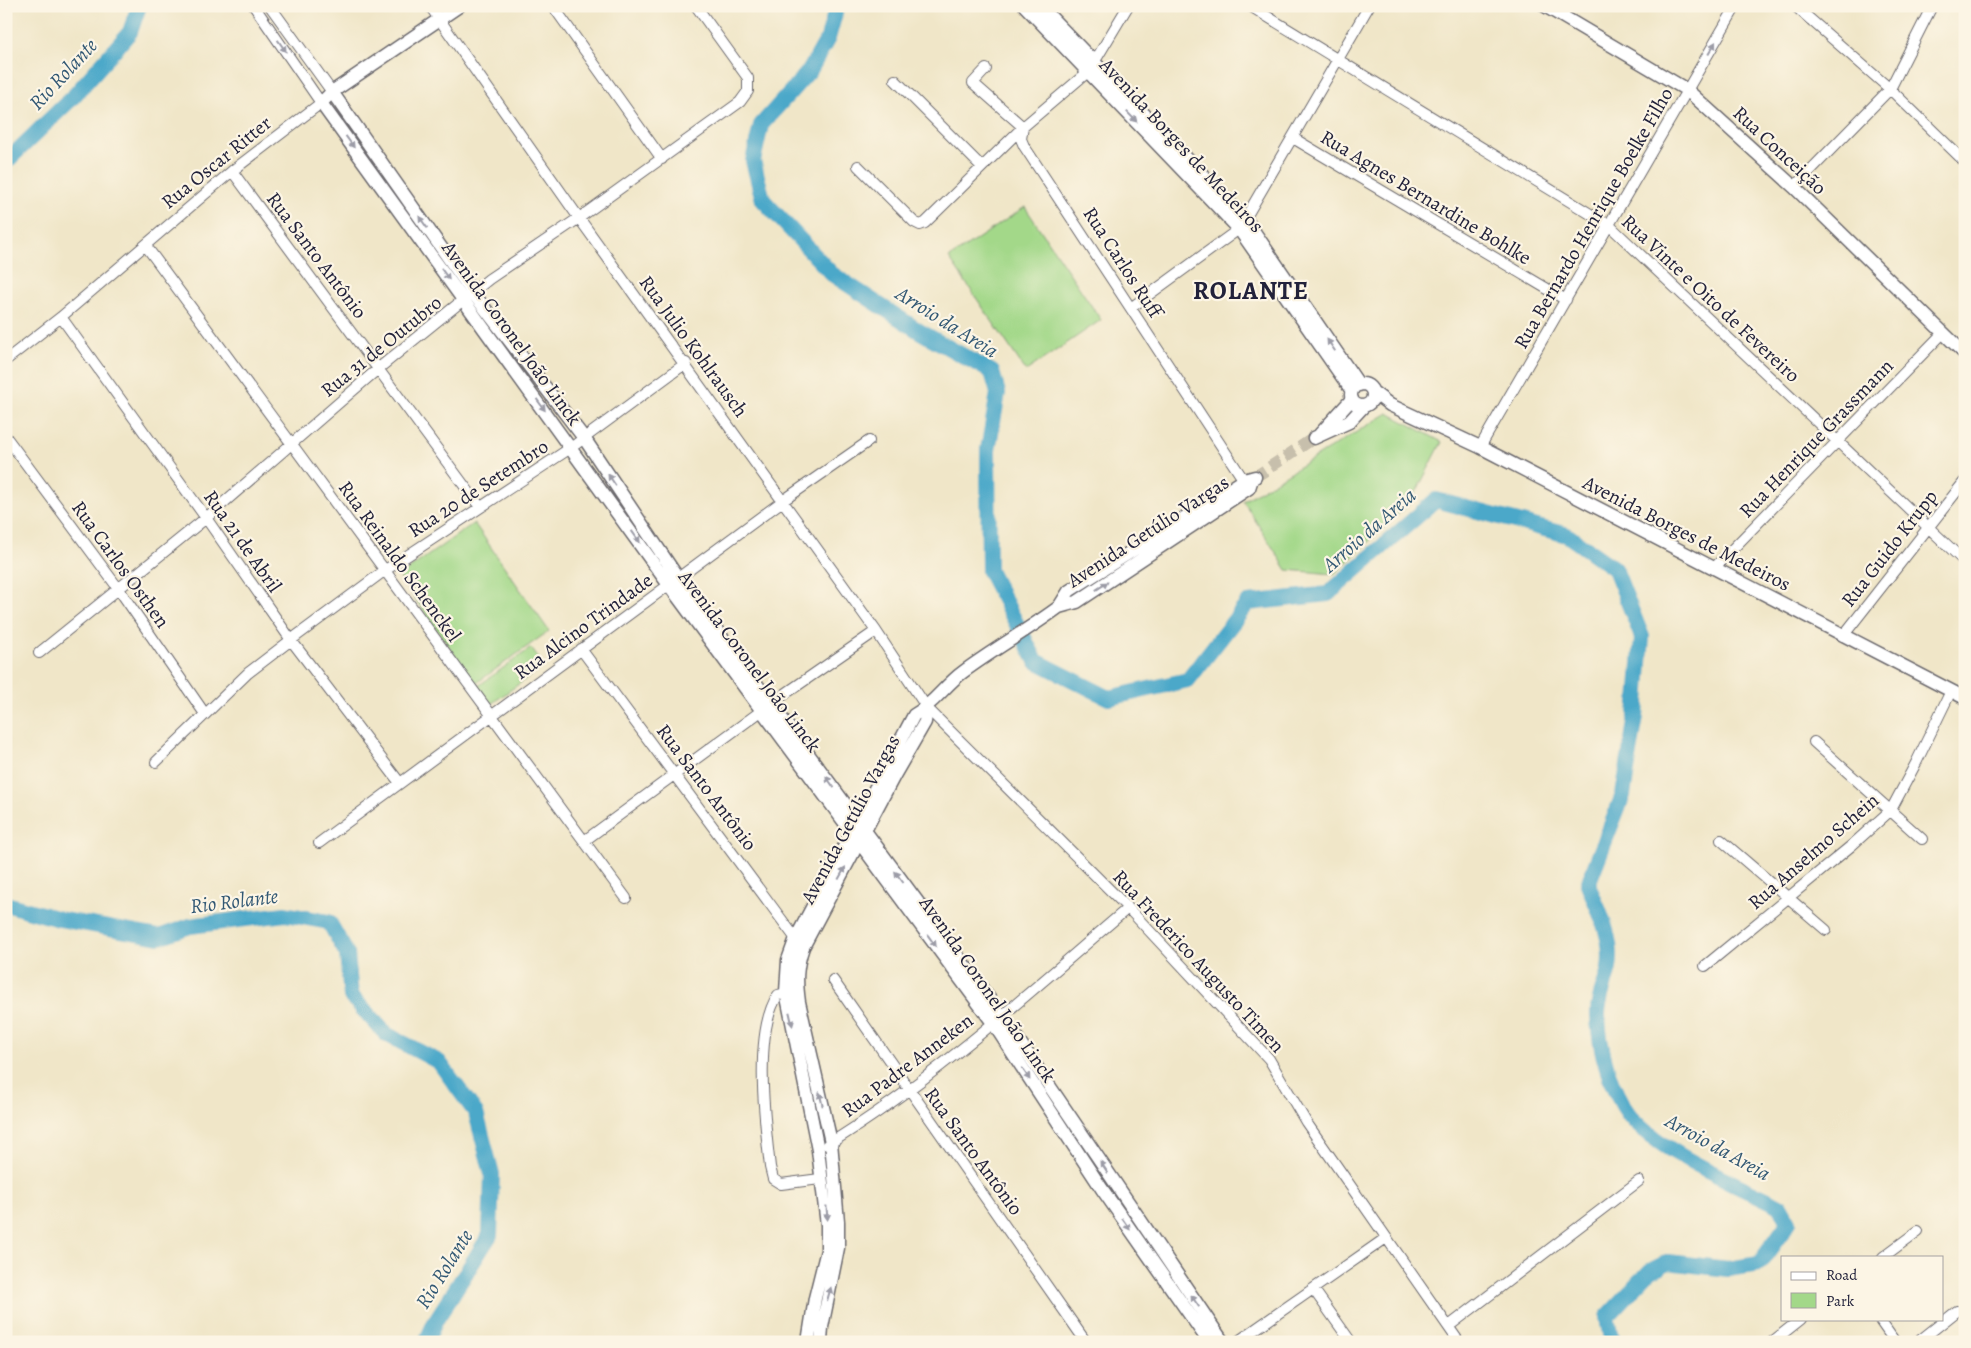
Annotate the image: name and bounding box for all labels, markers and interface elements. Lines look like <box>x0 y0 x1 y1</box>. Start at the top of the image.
water label: Rio Rolante <box>23 32 104 116</box>
one-way arrow <box>277 39 287 53</box>
one-way arrow <box>1707 41 1716 55</box>
street label: Avenida Borges de Medeiros <box>1093 51 1270 239</box>
street label: Rua Bernardo Henrique Boelke Filho <box>1507 83 1680 354</box>
street label: Rua Conceição <box>1727 100 1832 201</box>
street label: Rua Oscar Ritter <box>156 109 277 215</box>
one-way arrow <box>1126 110 1138 122</box>
street label: Rua Agnes Bernardine Bohlke <box>1315 124 1536 271</box>
one-way arrow <box>345 135 355 149</box>
street label: Rua Santo Antônio <box>260 186 373 324</box>
street label: Rua Carlos Ruff <box>1077 202 1170 326</box>
street label: Rua Vinte e Oito de Fevereiro <box>1615 208 1806 388</box>
one-way arrow <box>418 215 428 229</box>
street label: Avenida Coronel João Linck <box>435 235 588 431</box>
one-way arrow <box>440 267 450 281</box>
street label: Rua Julio Kohlrausch <box>633 270 754 423</box>
district label: ROLANTE <box>1193 274 1309 308</box>
water label: Arroio da Areia <box>890 279 1004 365</box>
street label: Rua 31 de Outubro <box>315 289 447 404</box>
one-way arrow <box>1326 338 1336 352</box>
street label: Rua Henrique Grassmann <box>1733 353 1900 524</box>
one-way arrow <box>536 398 546 412</box>
street label: Rua 20 de Setembro <box>403 433 554 544</box>
street label: Avenida Getúlio Vargas <box>1061 469 1234 594</box>
street label: Avenida Borges de Medeiros <box>1577 469 1795 598</box>
one-way arrow <box>607 473 617 487</box>
street label: Rua Reinaldo Schenckel <box>332 475 467 647</box>
water label: Arroio da Areia <box>1315 481 1422 579</box>
street label: Rua Guido Krupp <box>1835 484 1944 613</box>
street label: Rua 21 de Abril <box>197 485 288 598</box>
street label: Rua Carlos Osthen <box>65 495 176 633</box>
one-way arrow <box>631 530 641 544</box>
street label: Avenida Coronel João Linck <box>671 564 827 758</box>
street label: Rua Alcino Trindade <box>509 567 658 686</box>
one-way arrow <box>1095 581 1109 590</box>
street label: Rua Santo Antônio <box>650 718 763 856</box>
street label: Avenida Getúlio Vargas <box>794 730 906 909</box>
one-way arrow <box>824 776 835 789</box>
street label: Rua Anselmo Schein <box>1742 787 1885 916</box>
street label: Rua Frederico Augusto Timen <box>1107 864 1291 1059</box>
one-way arrow <box>838 866 846 881</box>
one-way arrow <box>894 871 904 884</box>
water label: Rio Rolante <box>188 882 280 920</box>
street label: Avenida Coronel João Linck <box>912 890 1062 1088</box>
one-way arrow <box>927 934 938 947</box>
street label: Rua Padre Anneken <box>836 1007 979 1124</box>
one-way arrow <box>787 1012 795 1027</box>
one-way arrow <box>1021 1067 1031 1081</box>
street label: Rua Santo Antônio <box>918 1082 1029 1221</box>
one-way arrow <box>817 1091 825 1106</box>
water label: Arroio da Areia <box>1660 1106 1776 1187</box>
one-way arrow <box>1099 1160 1109 1174</box>
one-way arrow <box>823 1206 831 1222</box>
one-way arrow <box>1121 1217 1131 1231</box>
water label: Rio Rolante <box>409 1224 480 1314</box>
legend <box>1781 1256 1944 1320</box>
text: Road <box>1826 1265 1858 1285</box>
one-way arrow <box>825 1286 833 1301</box>
text: Park <box>1826 1291 1855 1311</box>
one-way arrow <box>1191 1295 1200 1308</box>

